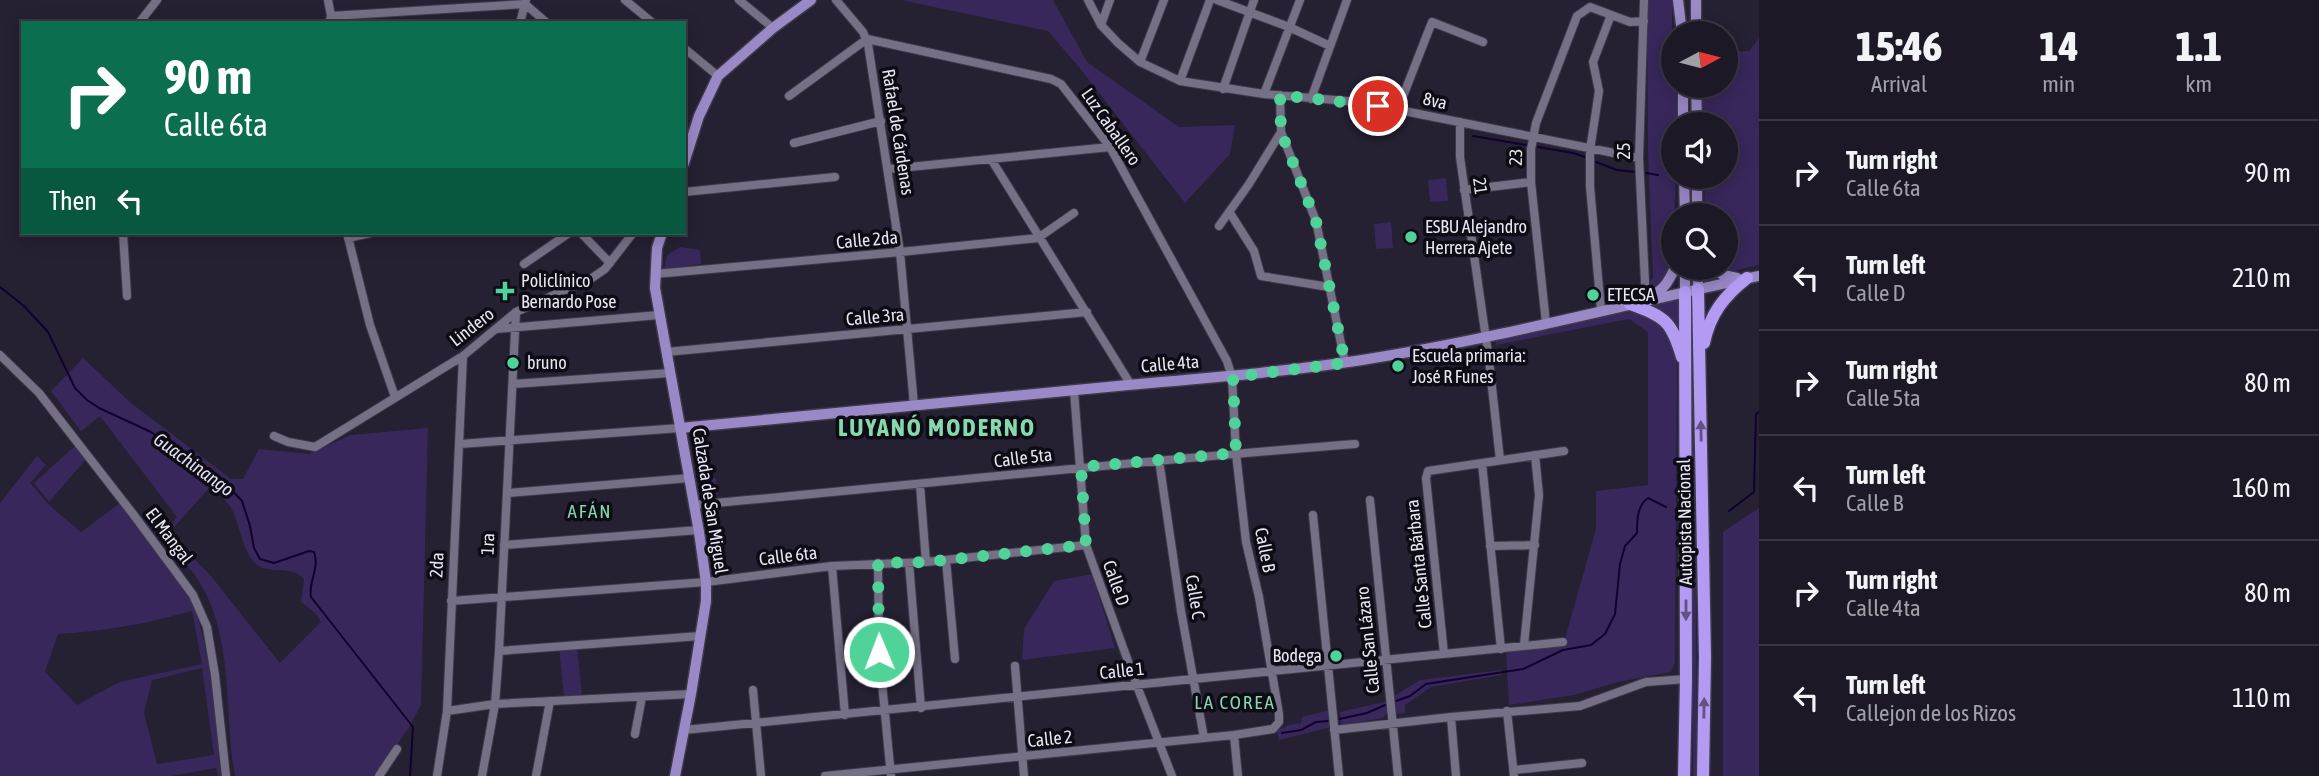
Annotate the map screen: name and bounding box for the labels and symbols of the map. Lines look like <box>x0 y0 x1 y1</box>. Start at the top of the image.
north arrow <box>1661 21 1738 98</box>
street label: Rafael de Cárdenas <box>878 67 919 196</box>
pin <box>1348 76 1408 136</box>
street label: Luz Caballero <box>1077 84 1146 169</box>
street label: 8va <box>1421 88 1449 113</box>
street label: 25 <box>1613 143 1634 159</box>
street label: 23 <box>1505 148 1526 166</box>
street label: 21 <box>1469 176 1492 196</box>
place label: ESBU Alejandro Herrera Ajete <box>1425 216 1527 258</box>
street label: Calle 2da <box>835 226 899 253</box>
marker: ESBU Alejandro Herrera Ajete <box>1403 229 1419 245</box>
place label: Policlínico Bernardo Pose <box>521 270 617 312</box>
marker: Policlínico Bernardo Pose <box>495 281 515 301</box>
place label: ETECSA <box>1607 284 1655 305</box>
marker: ETECSA <box>1585 287 1601 303</box>
street label: Lindero <box>445 303 498 350</box>
street label: Calle 3ra <box>845 304 905 330</box>
place label: Escuela primaria: José R Funes <box>1412 345 1526 387</box>
street label: Calle 4ta <box>1140 350 1200 377</box>
place label: bruno <box>527 352 567 373</box>
marker: bruno <box>505 355 521 371</box>
marker: Escuela primaria: José R Funes <box>1390 358 1406 374</box>
district label: LUYANÓ MODERNO <box>838 414 1036 441</box>
one-way arrow <box>1696 420 1707 442</box>
street label: Calzada de San Miguel <box>689 427 732 576</box>
water label: Guachinango <box>150 428 238 500</box>
street label: Calle 5ta <box>993 444 1053 471</box>
street label: Autopista Nacional <box>1673 459 1696 585</box>
street label: Calle Santa Bárbara <box>1401 499 1436 630</box>
district label: AFÁN <box>567 500 613 522</box>
street label: El Mangal <box>142 504 197 568</box>
street label: Calle B <box>1251 526 1280 574</box>
street label: 1ra <box>476 533 499 555</box>
street label: Calle 6ta <box>758 542 818 569</box>
street label: 2da <box>425 552 448 578</box>
street label: Calle D <box>1099 557 1134 608</box>
street label: Calle C <box>1182 573 1209 621</box>
street label: Calle San Lázaro <box>1351 585 1384 695</box>
one-way arrow <box>1680 599 1692 621</box>
position arrow <box>842 615 916 689</box>
place label: Bodega <box>1273 645 1322 666</box>
marker: Bodega <box>1328 648 1344 664</box>
street label: Calle 1 <box>1099 658 1145 683</box>
district label: LA COREA <box>1194 691 1276 713</box>
one-way arrow <box>1699 697 1710 719</box>
street label: Calle 2 <box>1027 726 1073 751</box>

